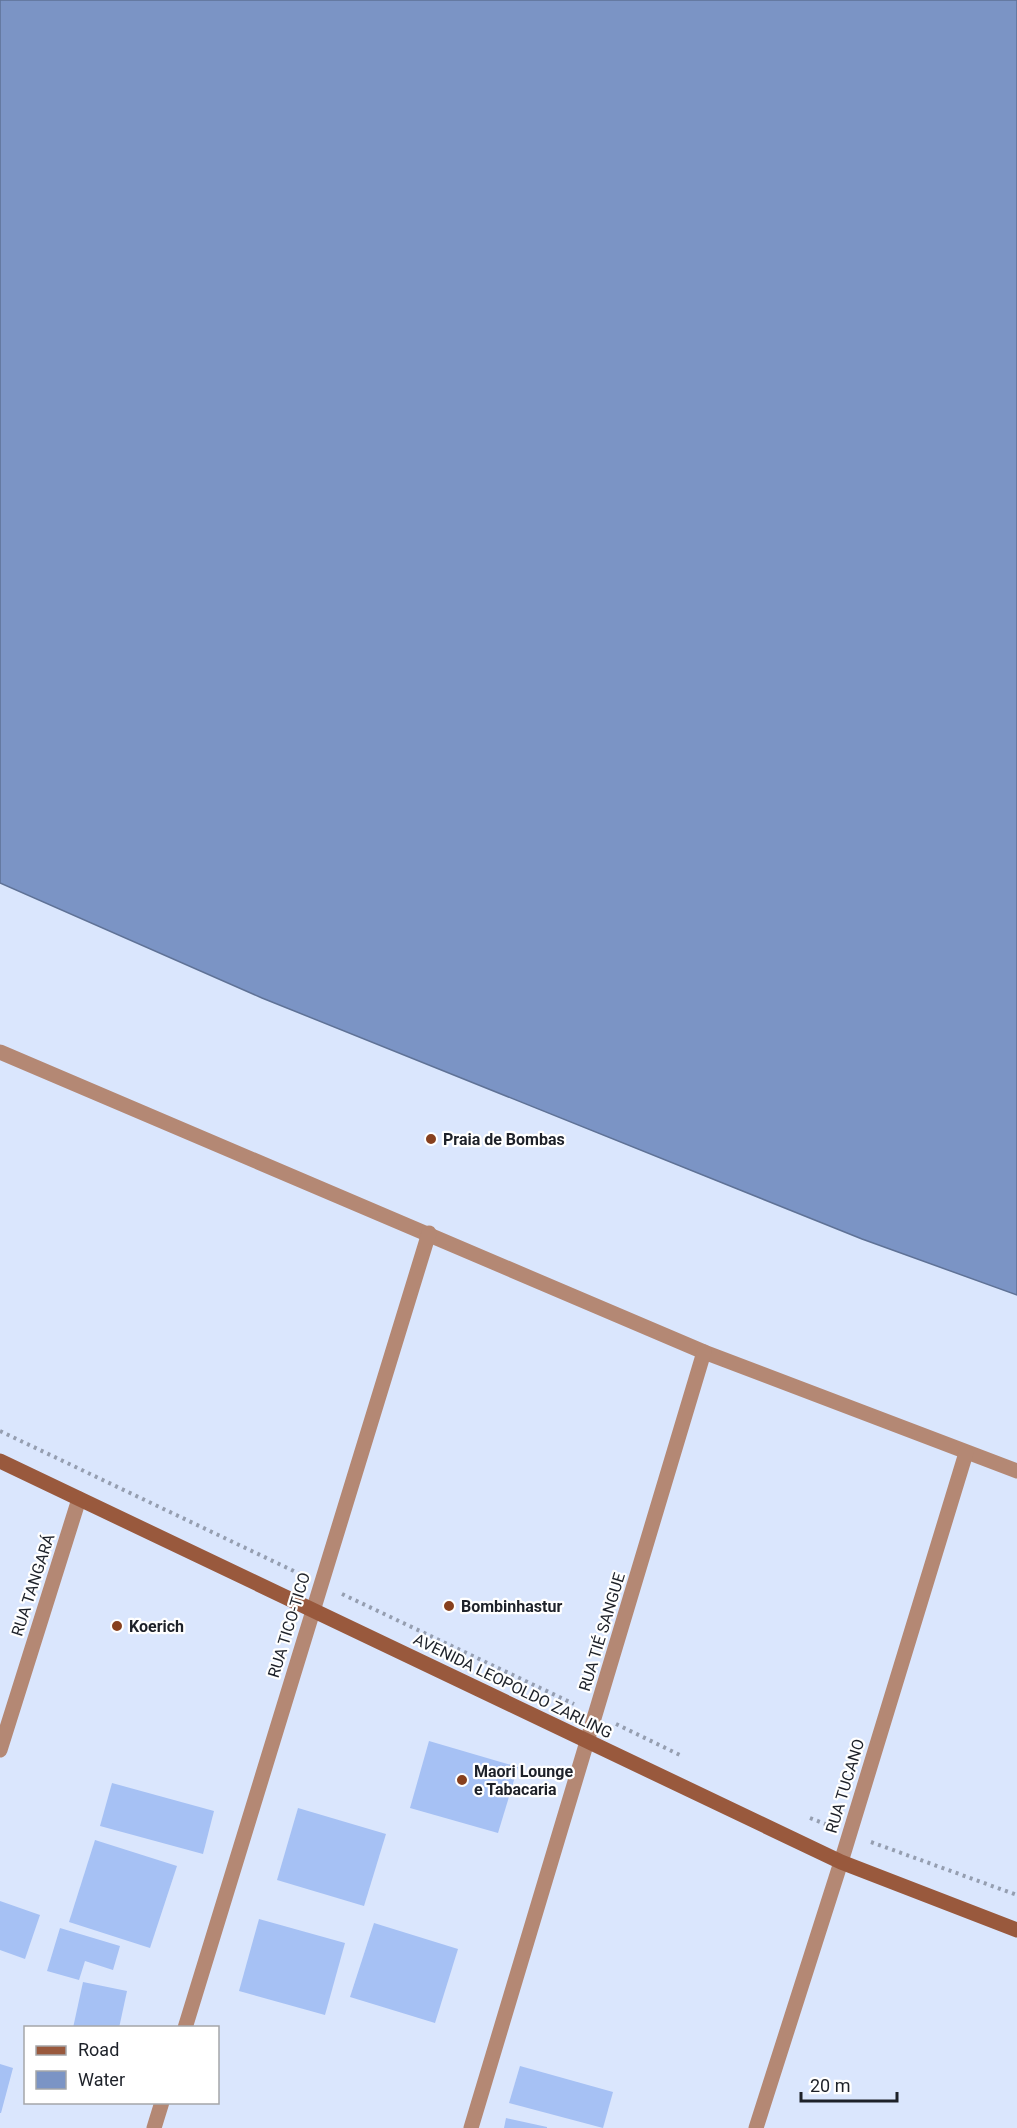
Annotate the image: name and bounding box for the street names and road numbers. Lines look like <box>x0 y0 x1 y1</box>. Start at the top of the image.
street label: RUA TANGARÁ <box>7 1531 59 1639</box>
street label: RUA TICO-TICO <box>264 1570 314 1680</box>
street label: RUA TIÉ SANGUE <box>575 1570 629 1694</box>
street label: AVENIDA LEOPOLDO ZARLING <box>411 1630 615 1742</box>
street label: RUA TUCANO <box>822 1737 868 1835</box>

